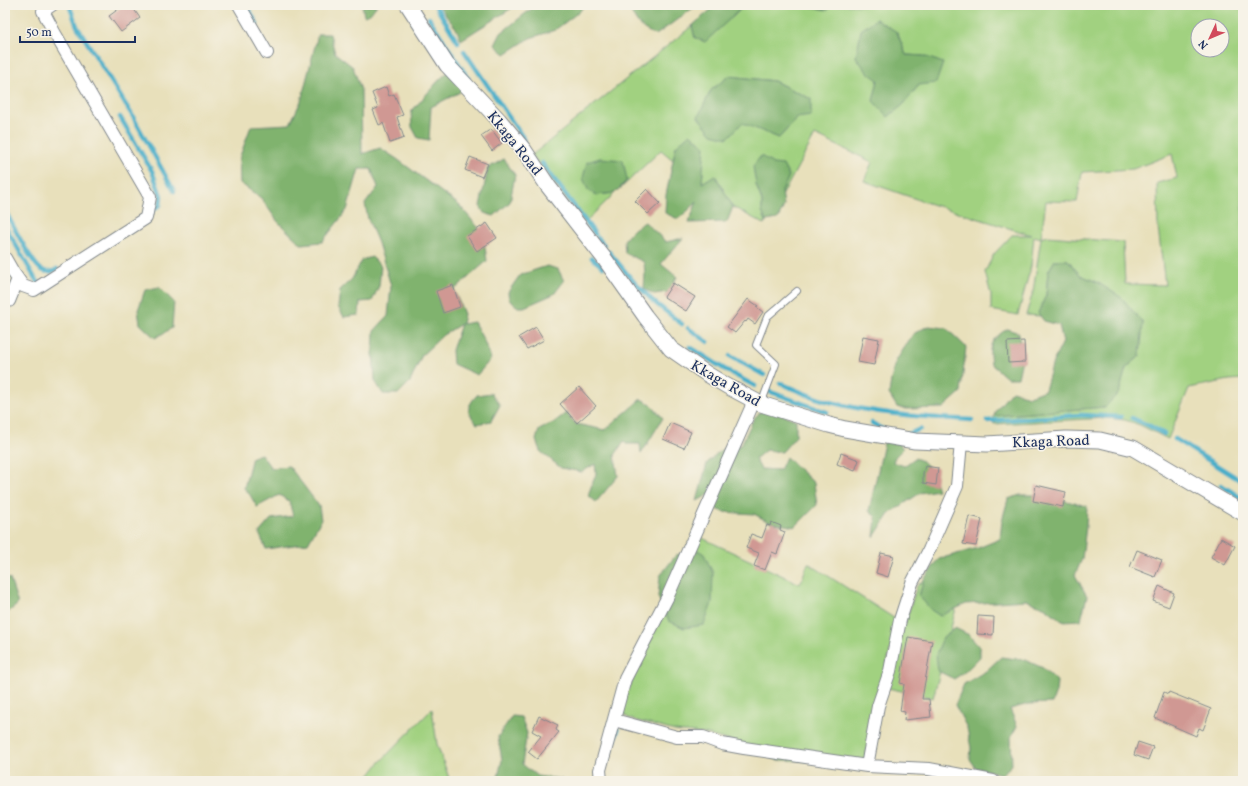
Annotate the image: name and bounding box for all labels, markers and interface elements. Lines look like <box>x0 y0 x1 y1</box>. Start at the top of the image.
scale bar <box>20 18 135 44</box>
north arrow <box>1190 18 1230 58</box>
text: 50 m <box>26 25 52 41</box>
text: N <box>1196 36 1212 52</box>
street label: Kkaga Road <box>481 107 546 181</box>
street label: Kkaga Road <box>686 356 764 413</box>
street label: Kkaga Road <box>1012 431 1090 454</box>

